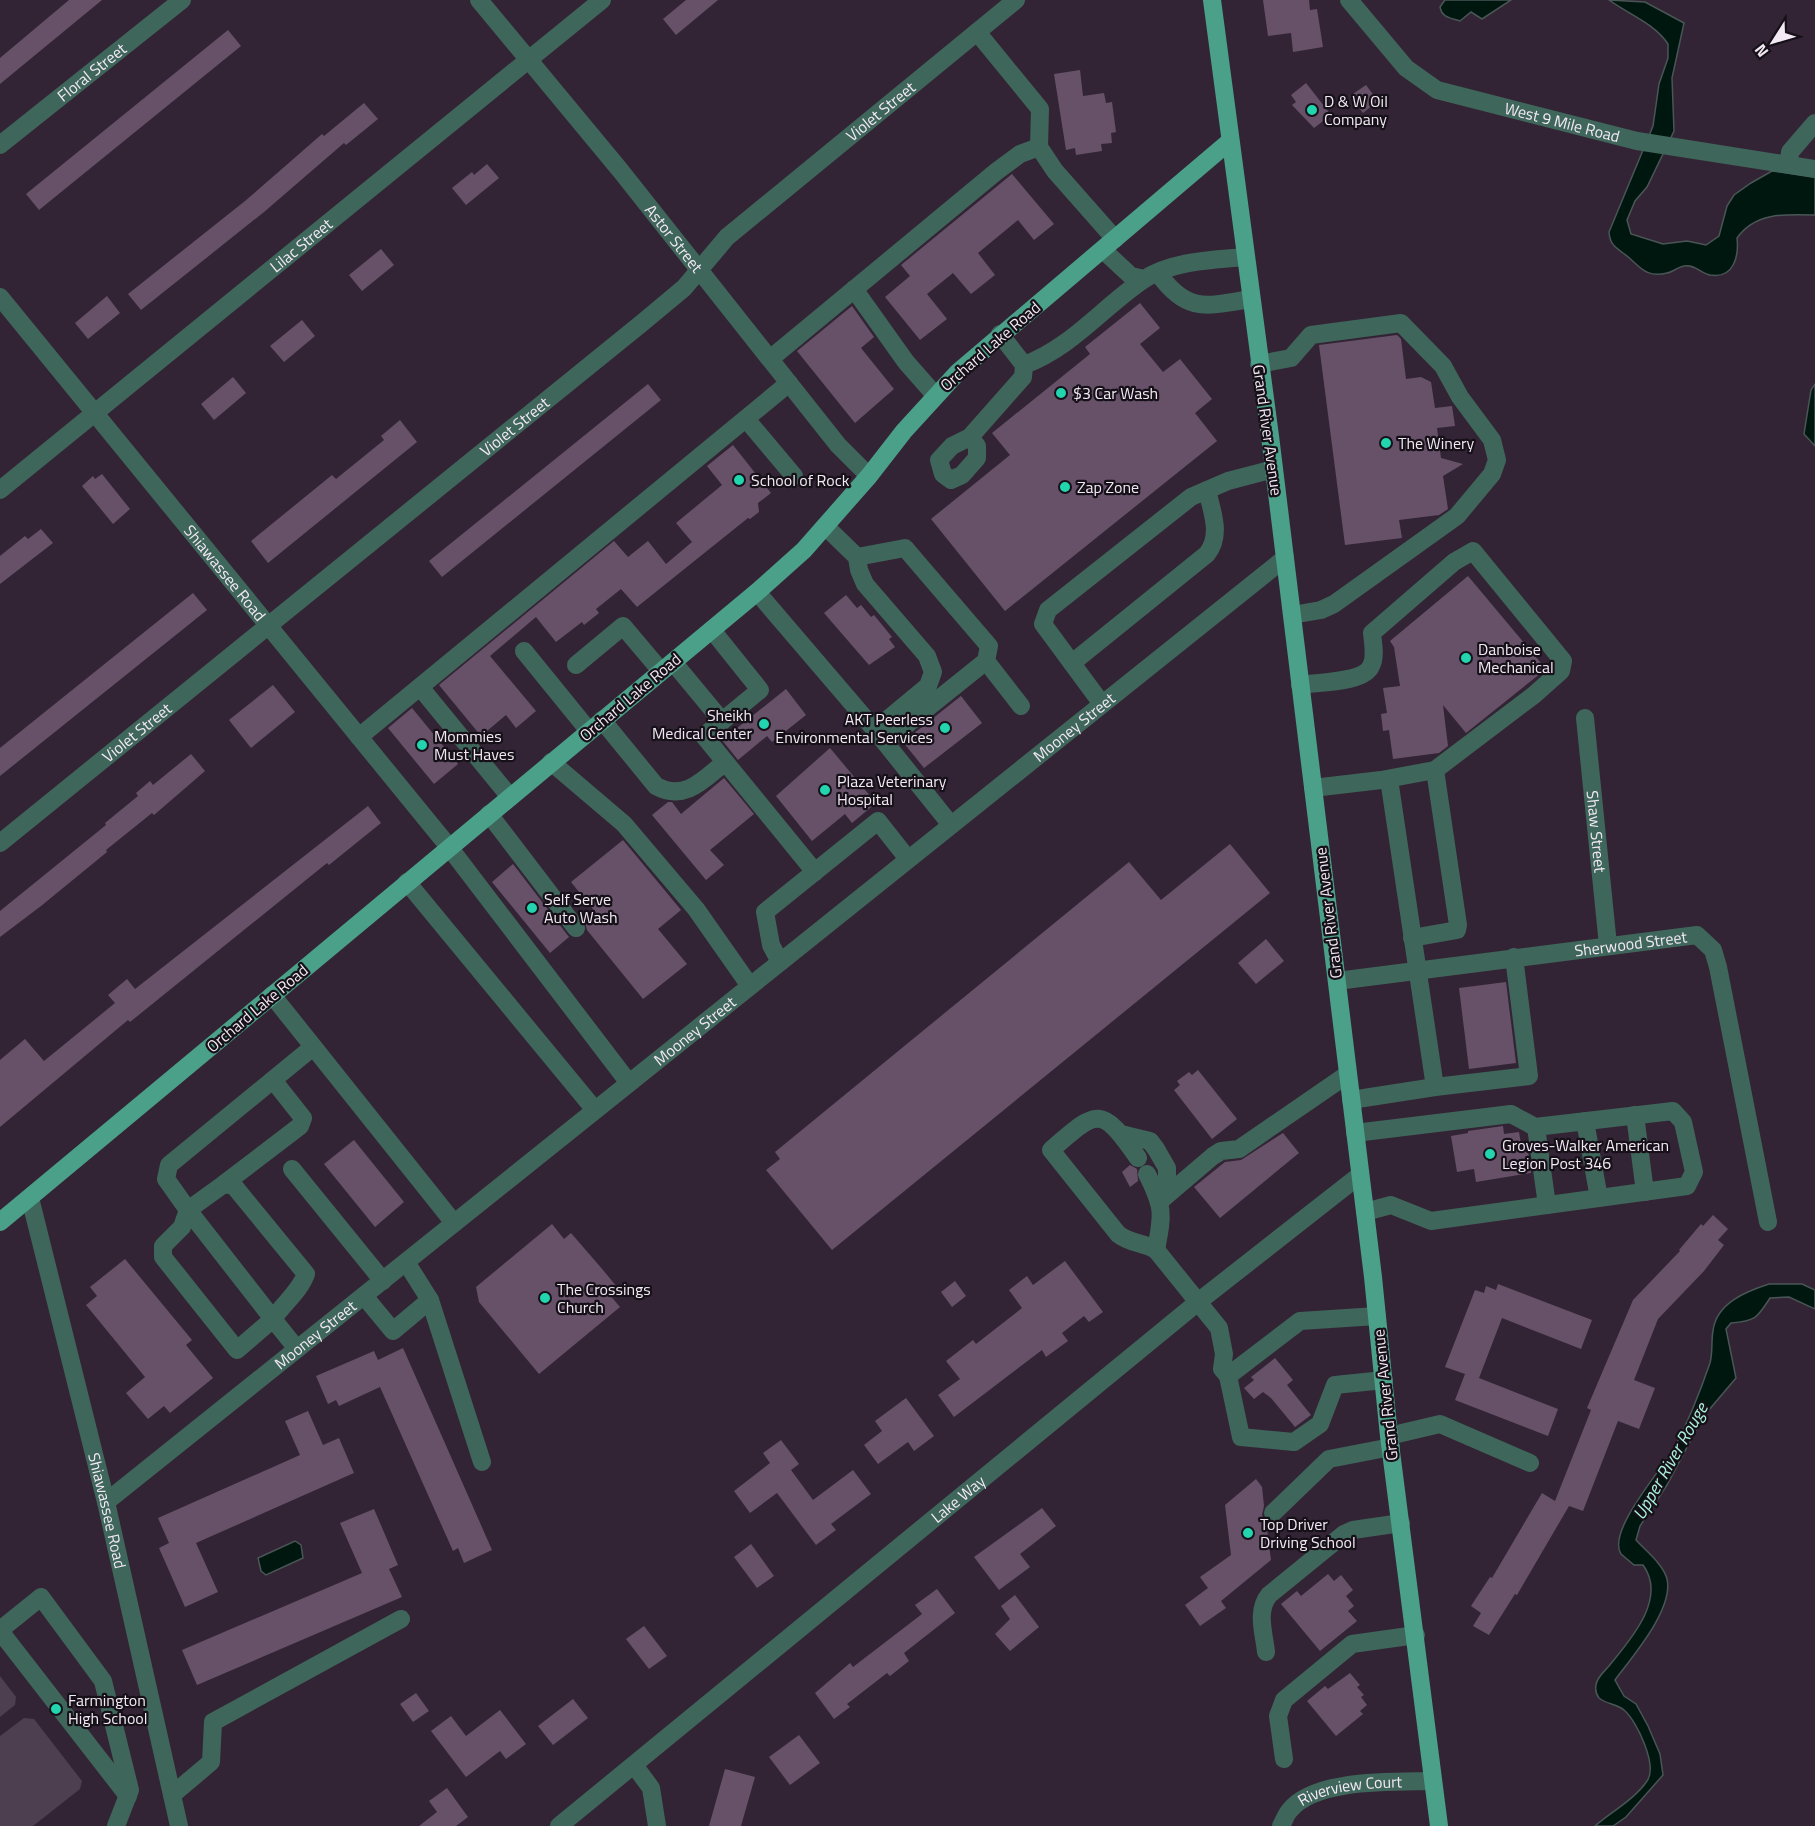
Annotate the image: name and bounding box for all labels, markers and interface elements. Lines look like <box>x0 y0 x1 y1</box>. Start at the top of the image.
north arrow <box>1743 12 1803 72</box>
street label: Floral Street <box>52 37 132 107</box>
text: N <box>1748 39 1774 63</box>
street label: Violet Street <box>841 75 921 147</box>
place label: D & W Oil Company <box>1324 89 1388 131</box>
street label: West 9 Mile Road <box>1502 96 1622 148</box>
marker: D & W Oil Company <box>1305 103 1319 117</box>
street label: Astor Street <box>639 199 709 278</box>
street label: Lilac Street <box>264 212 338 278</box>
street label: Orchard Lake Road <box>934 296 1046 396</box>
street label: Grand River Avenue <box>1247 363 1289 497</box>
place label: $3 Car Wash <box>1073 381 1158 405</box>
marker: $3 Car Wash <box>1054 386 1068 400</box>
street label: Violet Street <box>474 390 555 462</box>
place label: The Winery <box>1398 431 1474 455</box>
marker: The Winery <box>1379 436 1393 450</box>
place label: School of Rock <box>751 468 850 492</box>
marker: School of Rock <box>732 473 746 487</box>
place label: Zap Zone <box>1077 475 1139 499</box>
marker: Zap Zone <box>1058 480 1072 494</box>
street label: Shiawassee Road <box>178 519 272 626</box>
place label: Danboise Mechanical <box>1478 637 1554 679</box>
street label: Orchard Lake Road <box>574 647 686 747</box>
marker: Danboise Mechanical <box>1459 651 1473 665</box>
street label: Mooney Street <box>1028 686 1121 767</box>
street label: Violet Street <box>97 696 177 768</box>
place label: Sheikh Medical Center <box>652 703 752 745</box>
place label: AKT Peerless Environmental Services <box>775 707 933 749</box>
marker: Sheikh Medical Center <box>757 717 771 731</box>
marker: AKT Peerless Environmental Services <box>938 721 952 735</box>
place label: Mommies Must Haves <box>434 724 514 766</box>
marker: Mommies Must Haves <box>415 738 429 752</box>
place label: Plaza Veterinary Hospital <box>837 769 947 811</box>
marker: Plaza Veterinary Hospital <box>818 783 832 797</box>
street label: Shaw Street <box>1580 789 1613 874</box>
street label: Grand River Avenue <box>1308 846 1348 980</box>
place label: Self Serve Auto Wash <box>544 887 618 929</box>
marker: Self Serve Auto Wash <box>525 901 539 915</box>
street label: Sherwood Street <box>1573 924 1689 963</box>
street label: Orchard Lake Road <box>201 958 313 1058</box>
street label: Mooney Street <box>648 990 741 1071</box>
place label: Groves-Walker American Legion Post 346 <box>1502 1133 1669 1175</box>
marker: Groves-Walker American Legion Post 346 <box>1483 1147 1497 1161</box>
place label: The Crossings Church <box>557 1277 651 1319</box>
marker: The Crossings Church <box>538 1291 552 1305</box>
street label: Mooney Street <box>269 1294 362 1375</box>
street label: Grand River Avenue <box>1366 1328 1404 1462</box>
water label: Upper River Rouge <box>1626 1396 1715 1524</box>
street label: Shiawassee Road <box>82 1450 133 1571</box>
street label: Lake Way <box>925 1469 991 1529</box>
place label: Top Driver Driving School <box>1260 1512 1356 1554</box>
marker: Top Driver Driving School <box>1241 1526 1255 1540</box>
place label: Farmington High School <box>68 1688 147 1730</box>
marker: Farmington High School <box>49 1702 63 1716</box>
street label: Riverview Court <box>1293 1769 1403 1812</box>

